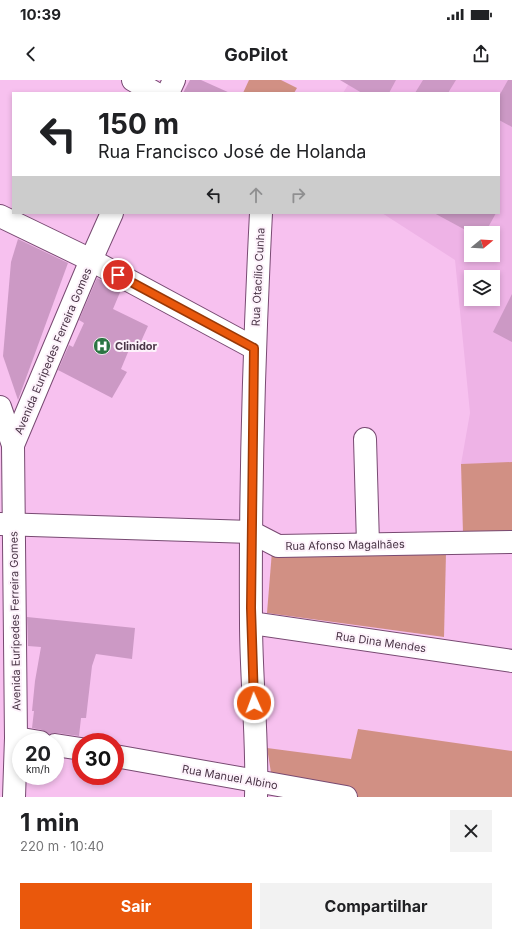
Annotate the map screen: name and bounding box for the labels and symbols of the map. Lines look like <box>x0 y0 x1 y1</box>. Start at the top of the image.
north arrow <box>464 226 500 262</box>
street label: Rua Otacílio Cunha <box>248 227 268 327</box>
pin <box>101 258 135 292</box>
street label: Avenida Euripedes Ferreira Gomes <box>11 265 95 436</box>
hospital icon: Clinidor <box>92 336 112 356</box>
place label: Clinidor <box>115 339 158 353</box>
street label: Avenida Eurípedes Ferreira Gomes <box>6 531 24 711</box>
street label: Rua Afonso Magalhães <box>285 537 405 553</box>
street label: Rua Dina Mendes <box>335 629 427 655</box>
position arrow <box>233 682 275 724</box>
speed limit sign: 30 <box>72 733 124 785</box>
street label: Rua Manuel Albino <box>181 762 279 792</box>

